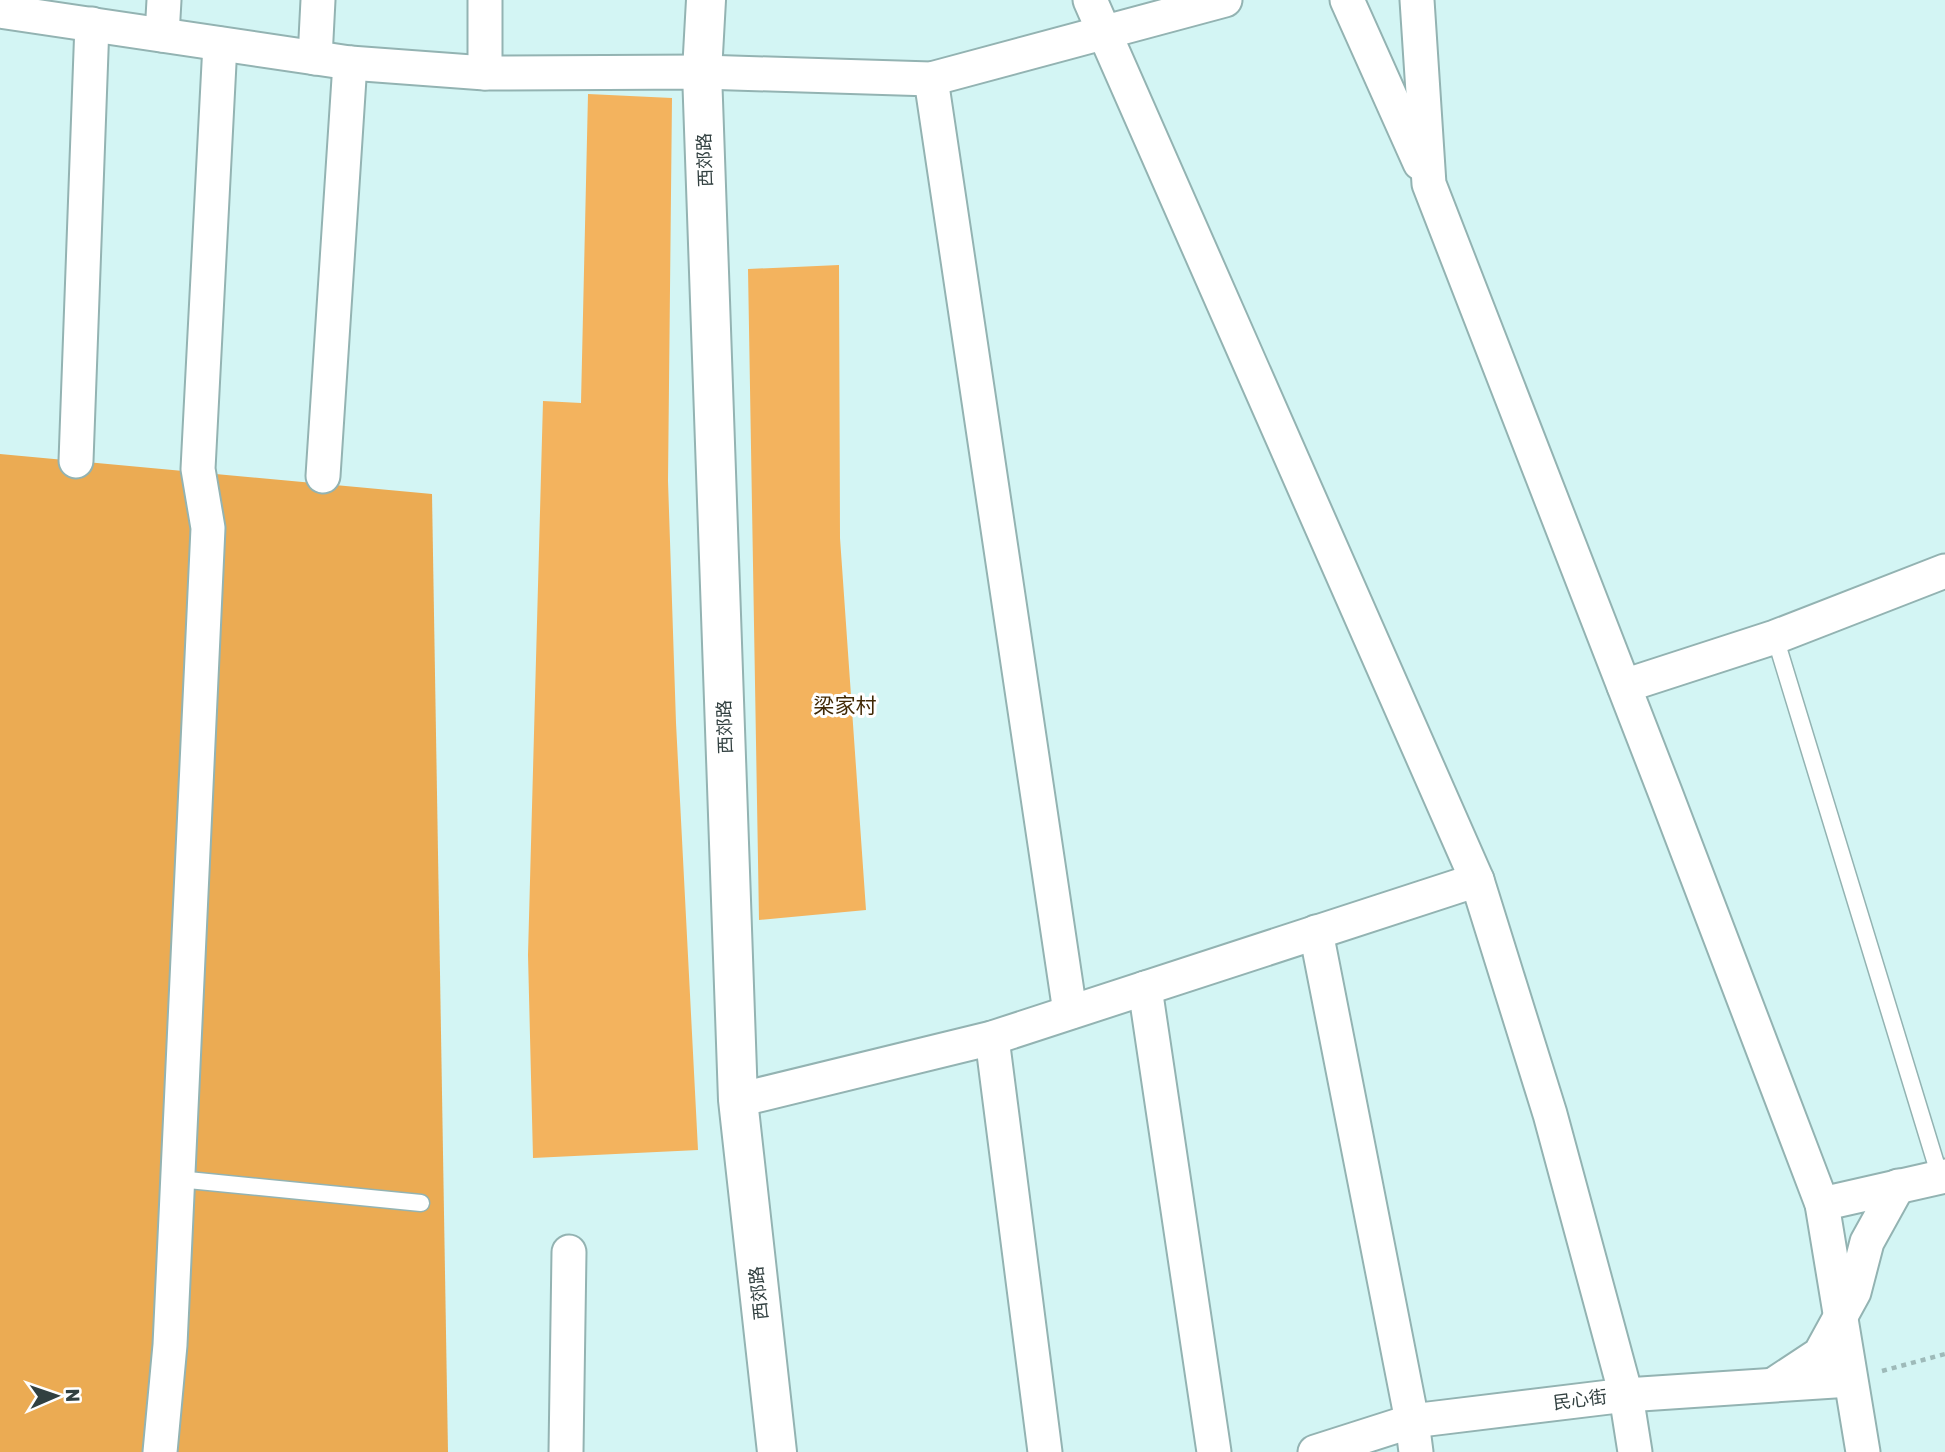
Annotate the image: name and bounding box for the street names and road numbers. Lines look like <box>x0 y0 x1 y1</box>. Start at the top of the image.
street label: 西郊路 <box>693 133 717 187</box>
street label: 西郊路 <box>713 700 737 754</box>
street label: 西郊路 <box>745 1265 773 1321</box>
street label: 民心街 <box>1552 1386 1608 1414</box>

